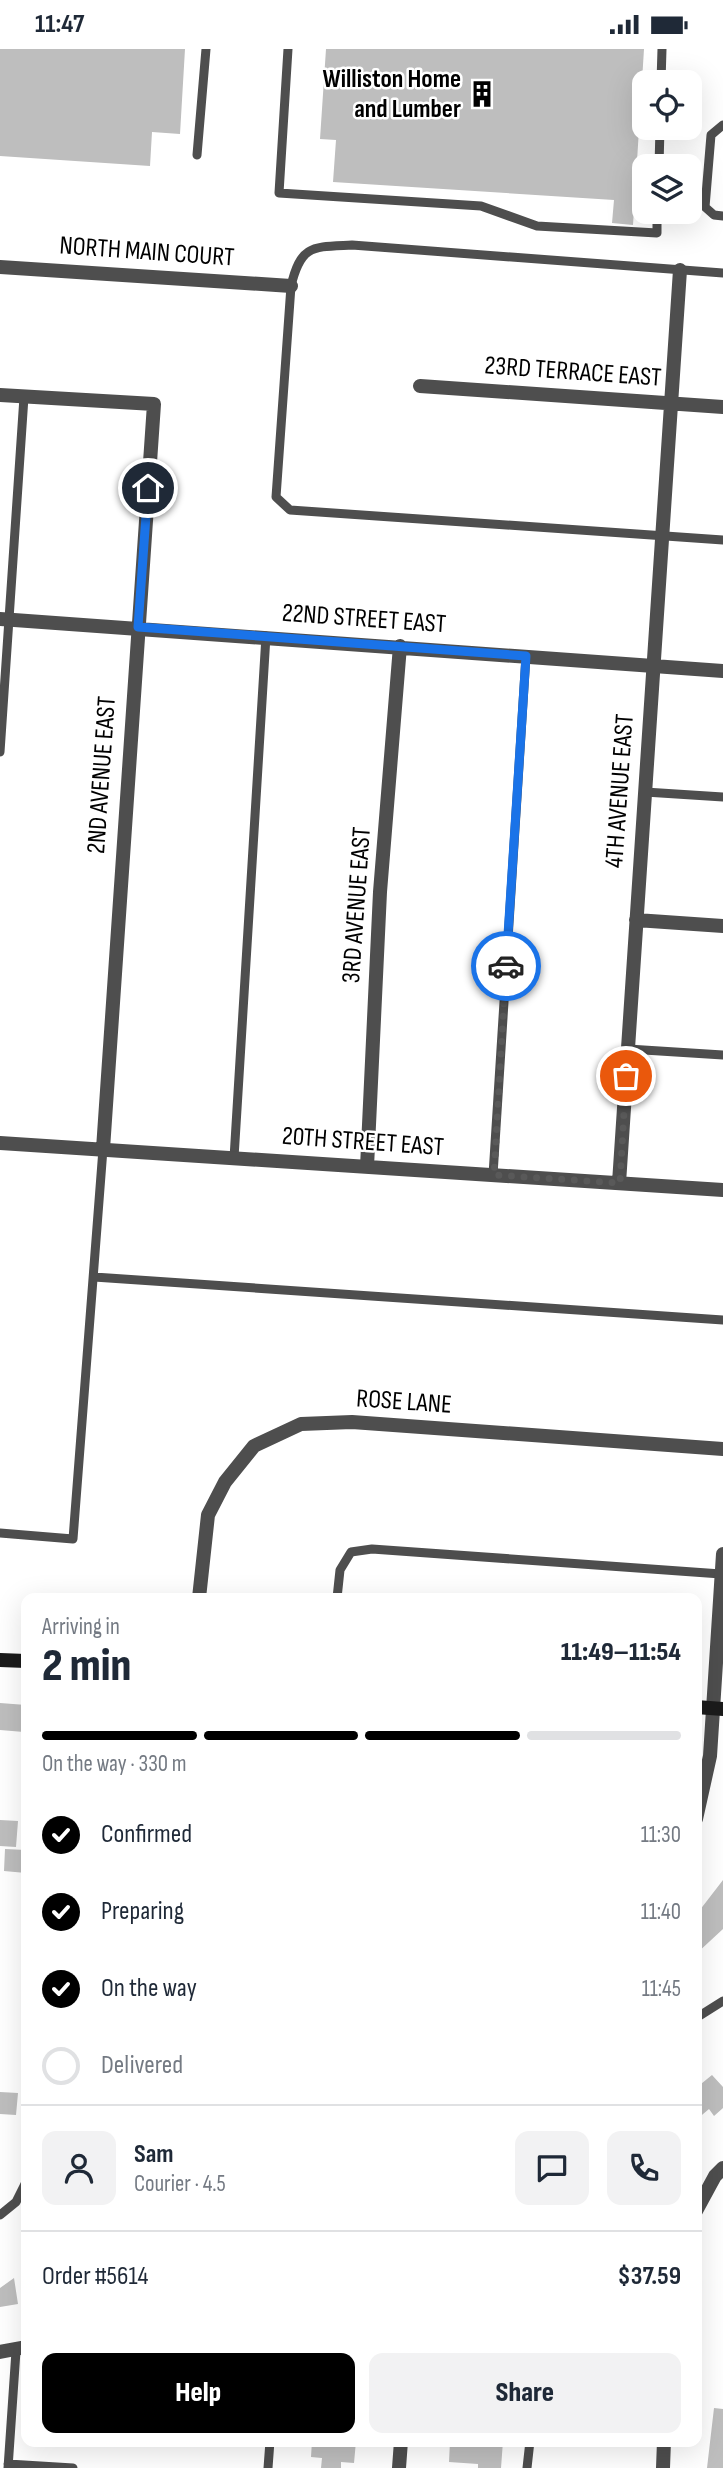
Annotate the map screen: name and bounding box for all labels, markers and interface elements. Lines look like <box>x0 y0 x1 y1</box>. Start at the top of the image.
text: 11:47 <box>35 9 84 40</box>
place label: Williston Home and Lumber <box>322 64 461 125</box>
map controls <box>632 70 702 224</box>
button: locate <box>632 70 702 140</box>
building icon: Williston Home and Lumber <box>467 79 497 109</box>
button: layers <box>632 154 702 224</box>
street label: NORTH MAIN COURT <box>59 230 235 274</box>
street label: 23RD TERRACE EAST <box>484 350 662 394</box>
pin <box>118 458 178 518</box>
icon: home <box>129 469 167 507</box>
street label: 22ND STREET EAST <box>281 598 447 640</box>
street label: 2ND AVENUE EAST <box>81 695 123 855</box>
street label: 4TH AVENUE EAST <box>599 713 641 869</box>
street label: 3RD AVENUE EAST <box>336 826 378 984</box>
courier <box>471 931 541 1001</box>
icon: car <box>487 947 525 985</box>
pin <box>596 1046 656 1106</box>
icon: bag <box>607 1057 645 1095</box>
street label: 20TH STREET EAST <box>281 1121 445 1163</box>
street label: ROSE LANE <box>355 1383 453 1421</box>
text: Arriving in <box>42 1613 120 1641</box>
text: 11:49–11:54 <box>561 1637 681 1668</box>
text: 2 min <box>42 1639 131 1694</box>
text: On the way · 330 m <box>42 1750 187 1778</box>
icon: check <box>42 1816 80 1854</box>
text: Confirmed <box>101 1819 192 1850</box>
text: 11:30 <box>641 1821 681 1849</box>
icon: check <box>42 1893 80 1931</box>
text: Preparing <box>101 1896 184 1927</box>
text: 11:40 <box>641 1898 681 1926</box>
icon: check <box>42 1970 80 2008</box>
text: On the way <box>101 1973 197 2004</box>
text: 11:45 <box>642 1975 681 2003</box>
text: Delivered <box>101 2050 183 2081</box>
button: person <box>42 2131 116 2205</box>
button: chat <box>515 2131 589 2205</box>
button: phone <box>607 2131 681 2205</box>
text: Sam <box>134 2139 174 2170</box>
text: Courier · 4.5 <box>134 2170 226 2198</box>
text: Order #5614 <box>42 2261 148 2292</box>
text: $37.59 <box>617 2261 681 2292</box>
button: Help <box>42 2353 355 2433</box>
button: Share <box>369 2353 681 2433</box>

